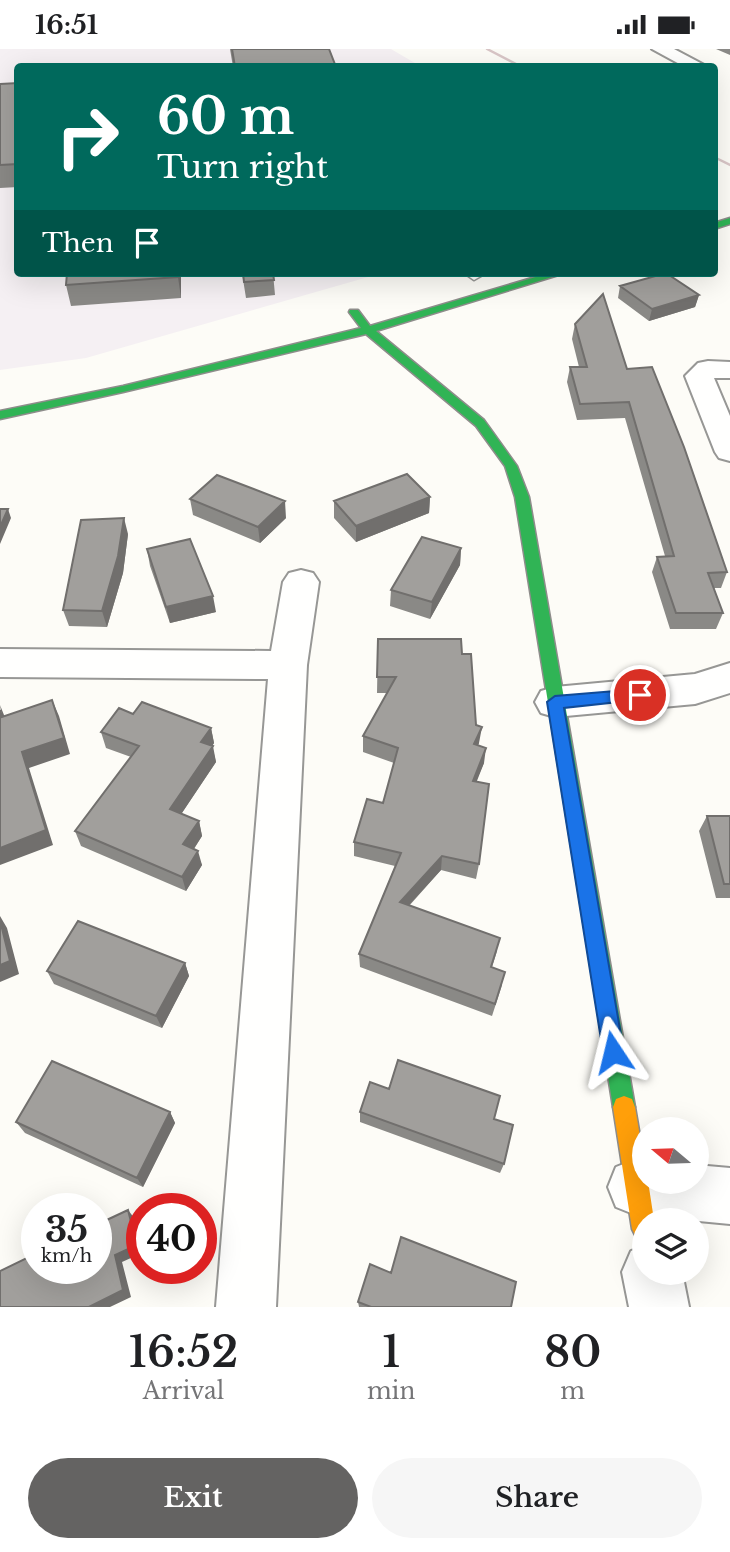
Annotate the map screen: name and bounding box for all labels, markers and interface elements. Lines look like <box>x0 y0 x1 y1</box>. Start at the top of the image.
text: 16:51 <box>35 9 98 41</box>
text: 60 m <box>157 86 294 147</box>
icon: right <box>42 91 133 182</box>
text: Turn right <box>157 147 328 187</box>
icon: arrive <box>128 224 166 262</box>
text: Then <box>42 227 114 259</box>
pin <box>610 665 670 725</box>
icon: arrive <box>621 676 659 714</box>
position arrow <box>576 1015 650 1089</box>
north arrow <box>632 1117 709 1193</box>
map controls <box>632 1117 709 1285</box>
speed limit sign: 40 <box>126 1193 217 1284</box>
text: 35 <box>45 1208 88 1251</box>
button: layers <box>632 1208 709 1285</box>
text: km/h <box>41 1245 92 1267</box>
text: 16:52 <box>129 1326 238 1378</box>
text: 1 <box>382 1326 400 1378</box>
text: 80 <box>544 1326 601 1378</box>
text: Arrival <box>143 1377 224 1405</box>
text: min <box>367 1377 415 1405</box>
text: m <box>560 1377 585 1405</box>
button: Exit <box>28 1458 358 1538</box>
button: Share <box>372 1458 702 1538</box>

